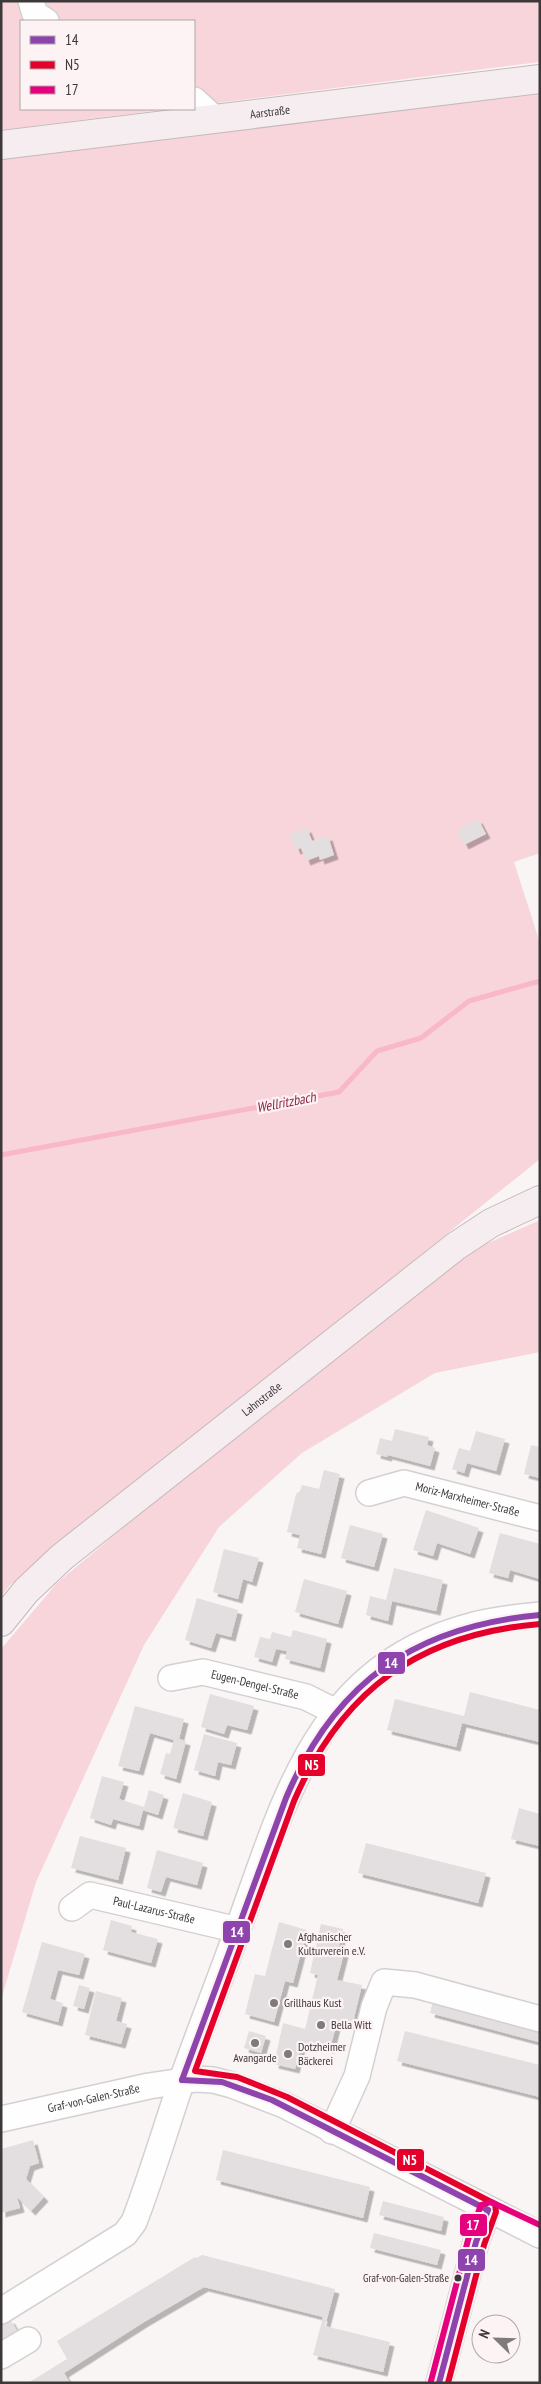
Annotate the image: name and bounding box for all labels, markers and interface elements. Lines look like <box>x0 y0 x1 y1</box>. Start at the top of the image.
legend <box>20 20 195 110</box>
text: 14 <box>65 30 79 49</box>
text: N5 <box>65 55 80 74</box>
text: 17 <box>65 80 79 99</box>
street label: Aarstraße <box>249 102 291 121</box>
water label: Wellritzbach <box>255 1087 318 1117</box>
street label: Lahnstraße <box>239 1379 285 1419</box>
street label: Moriz-Marxheimer-Straße <box>414 1478 521 1519</box>
line badge: 14 <box>377 1651 406 1675</box>
text: 14 <box>384 1654 398 1672</box>
street label: Eugen-Dengel-Straße <box>210 1666 300 1702</box>
line badge: N5 <box>297 1753 326 1777</box>
text: N5 <box>305 1756 319 1774</box>
street label: Paul-Lazarus-Straße <box>112 1893 197 1927</box>
line badge: 14 <box>222 1920 251 1944</box>
text: 14 <box>230 1923 244 1941</box>
place label: Afghanischer Kulturverein e.V. <box>298 1929 365 1958</box>
marker: Afghanischer Kulturverein e.V. <box>282 1938 294 1950</box>
place label: Grillhaus Kust <box>284 1995 342 2010</box>
marker: Grillhaus Kust <box>268 1997 280 2009</box>
place label: Bella Witt <box>331 2017 372 2032</box>
marker: Bella Witt <box>315 2019 327 2031</box>
marker: Avangarde <box>249 2037 261 2049</box>
place label: Dotzheimer Bäckerei <box>298 2039 347 2068</box>
marker: Dotzheimer Bäckerei <box>282 2048 294 2060</box>
place label: Avangarde <box>233 2050 277 2065</box>
street label: Graf-von-Galen-Straße <box>46 2080 141 2115</box>
line badge: N5 <box>396 2148 425 2172</box>
text: N5 <box>403 2151 417 2169</box>
line badge: 17 <box>459 2213 488 2237</box>
text: 17 <box>466 2216 480 2234</box>
line badge: 14 <box>457 2248 486 2272</box>
text: 14 <box>464 2251 478 2269</box>
place label: Graf-von-Galen-Straße <box>363 2271 449 2285</box>
marker: Graf-von-Galen-Straße <box>453 2273 463 2283</box>
north arrow <box>471 2314 521 2364</box>
text: N <box>474 2327 494 2341</box>

